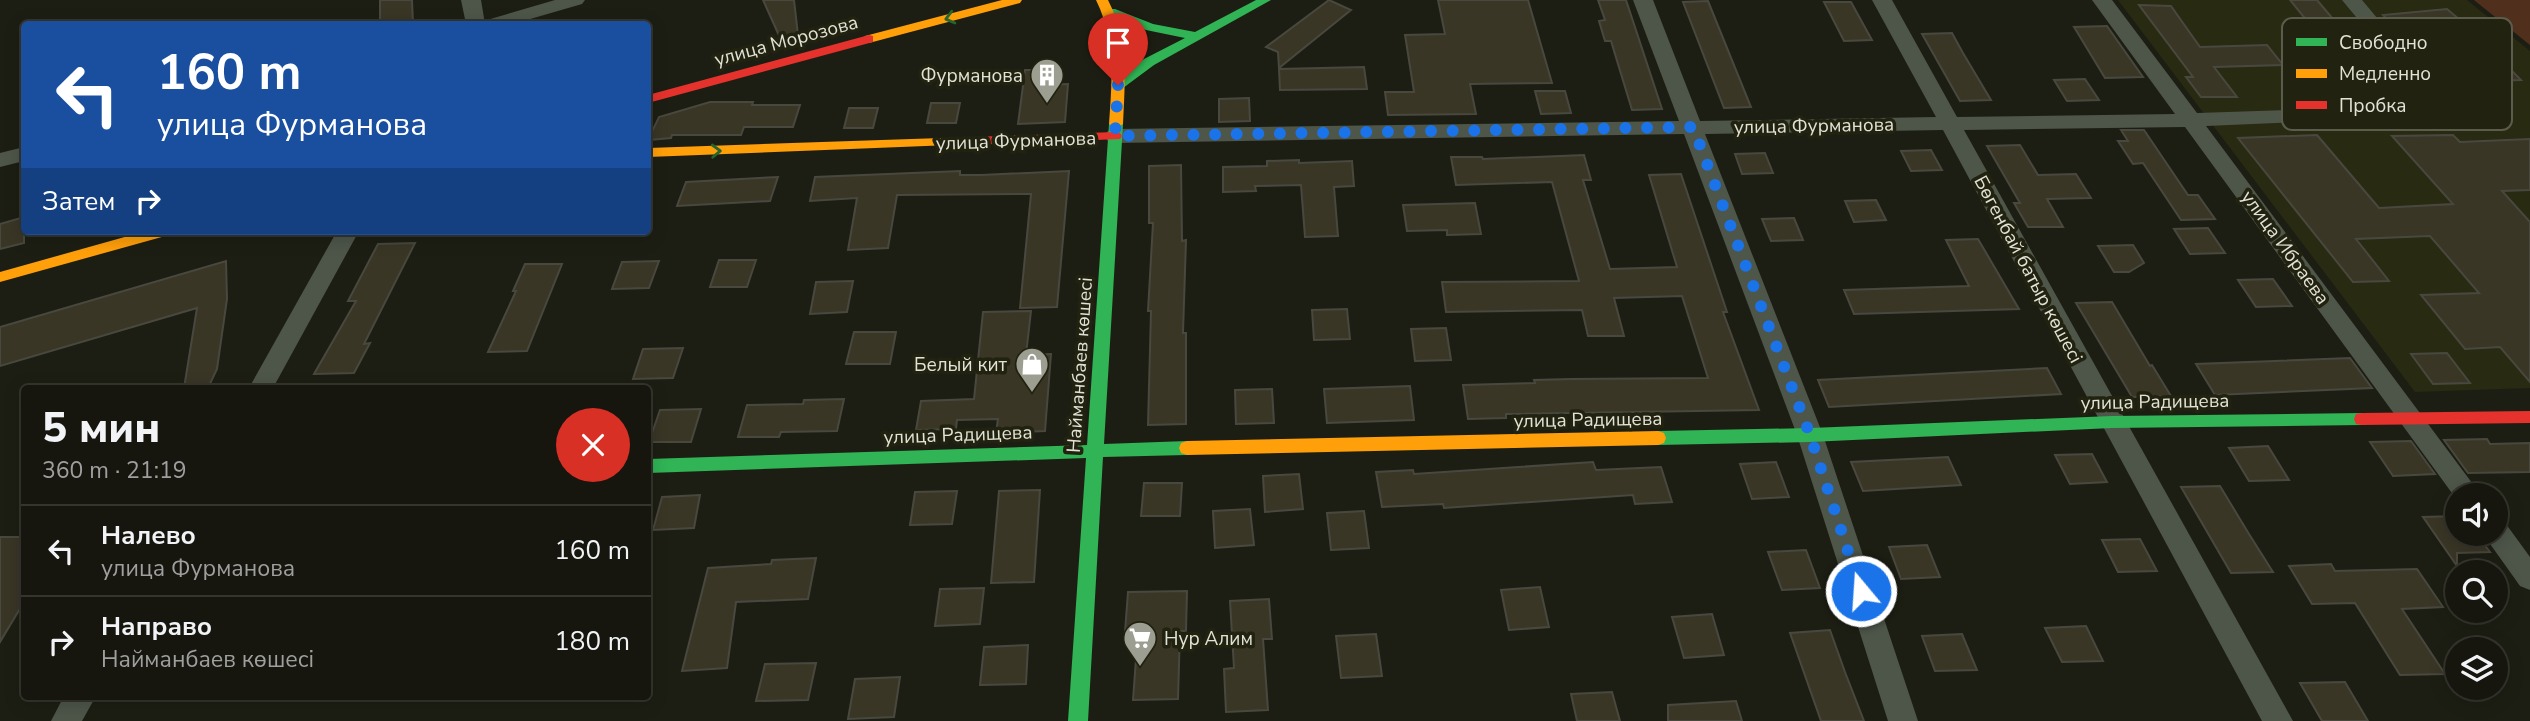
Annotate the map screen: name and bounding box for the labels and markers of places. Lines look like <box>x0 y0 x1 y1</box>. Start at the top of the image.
pin <box>1088 13 1148 85</box>
building icon: Фурманова <box>1028 56 1066 105</box>
place label: Фурманова <box>920 63 1023 89</box>
shop icon: Белый кит <box>1013 345 1051 394</box>
place label: Белый кит <box>914 352 1008 378</box>
supermarket icon: Нур Алим <box>1121 619 1159 668</box>
place label: Нур Алим <box>1164 626 1253 652</box>

